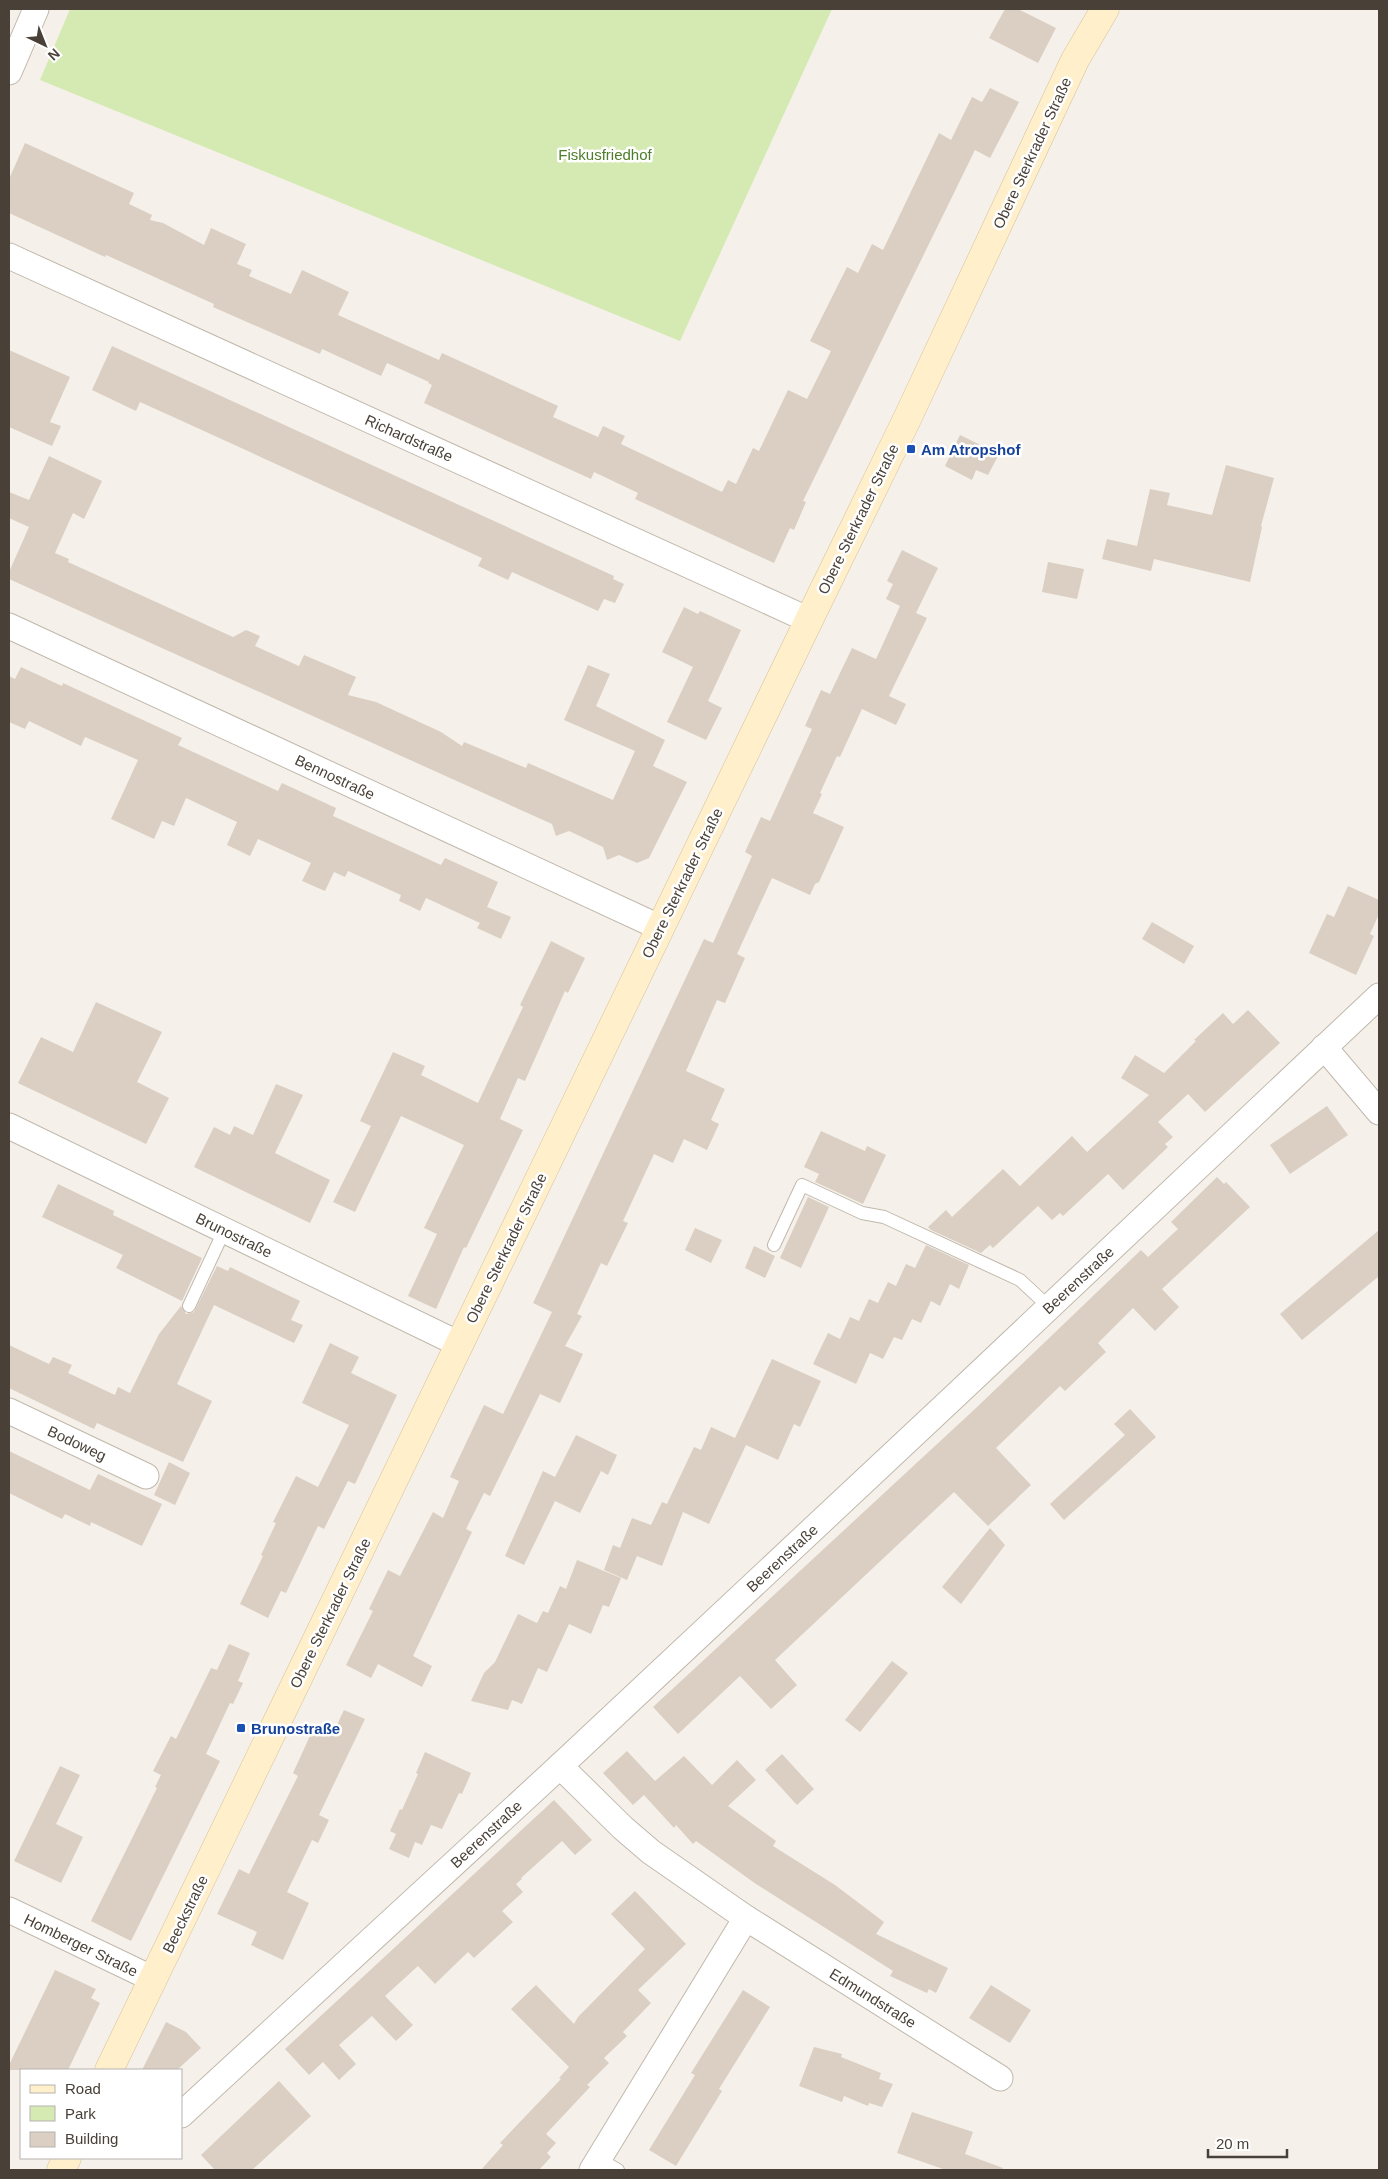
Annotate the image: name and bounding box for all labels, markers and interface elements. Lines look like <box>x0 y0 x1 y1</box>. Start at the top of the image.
north arrow <box>20 20 70 70</box>
text: N <box>45 45 63 64</box>
street label: Obere Sterkrader Straße <box>989 75 1075 231</box>
park label: Fiskusfriedhof <box>558 146 653 163</box>
street label: Richardstraße <box>363 411 455 465</box>
street label: Obere Sterkrader Straße <box>814 441 902 597</box>
place label: Am Atropshof <box>921 441 1021 458</box>
marker: Am Atropshof <box>905 443 917 455</box>
street label: Bennostraße <box>292 751 378 803</box>
street label: Obere Sterkrader Straße <box>638 805 726 961</box>
street label: Obere Sterkrader Straße <box>462 1170 550 1326</box>
street label: Brunostraße <box>193 1209 275 1261</box>
street label: Beerenstraße <box>1039 1243 1117 1317</box>
street label: Bodoweg <box>45 1422 109 1464</box>
street label: Beerenstraße <box>743 1521 821 1595</box>
street label: Obere Sterkrader Straße <box>286 1535 374 1691</box>
place label: Brunostraße <box>251 1720 340 1737</box>
marker: Brunostraße <box>235 1722 247 1734</box>
street label: Beerenstraße <box>447 1797 525 1871</box>
street label: Beeckstraße <box>159 1872 211 1956</box>
street label: Homberger Straße <box>21 1910 141 1980</box>
street label: Edmundstraße <box>827 1965 919 2031</box>
legend <box>20 2069 182 2159</box>
text: Road <box>65 2080 101 2097</box>
text: Park <box>65 2105 96 2122</box>
scale bar <box>1208 2126 1287 2158</box>
text: Building <box>65 2130 118 2147</box>
text: 20 m <box>1216 2135 1249 2152</box>

